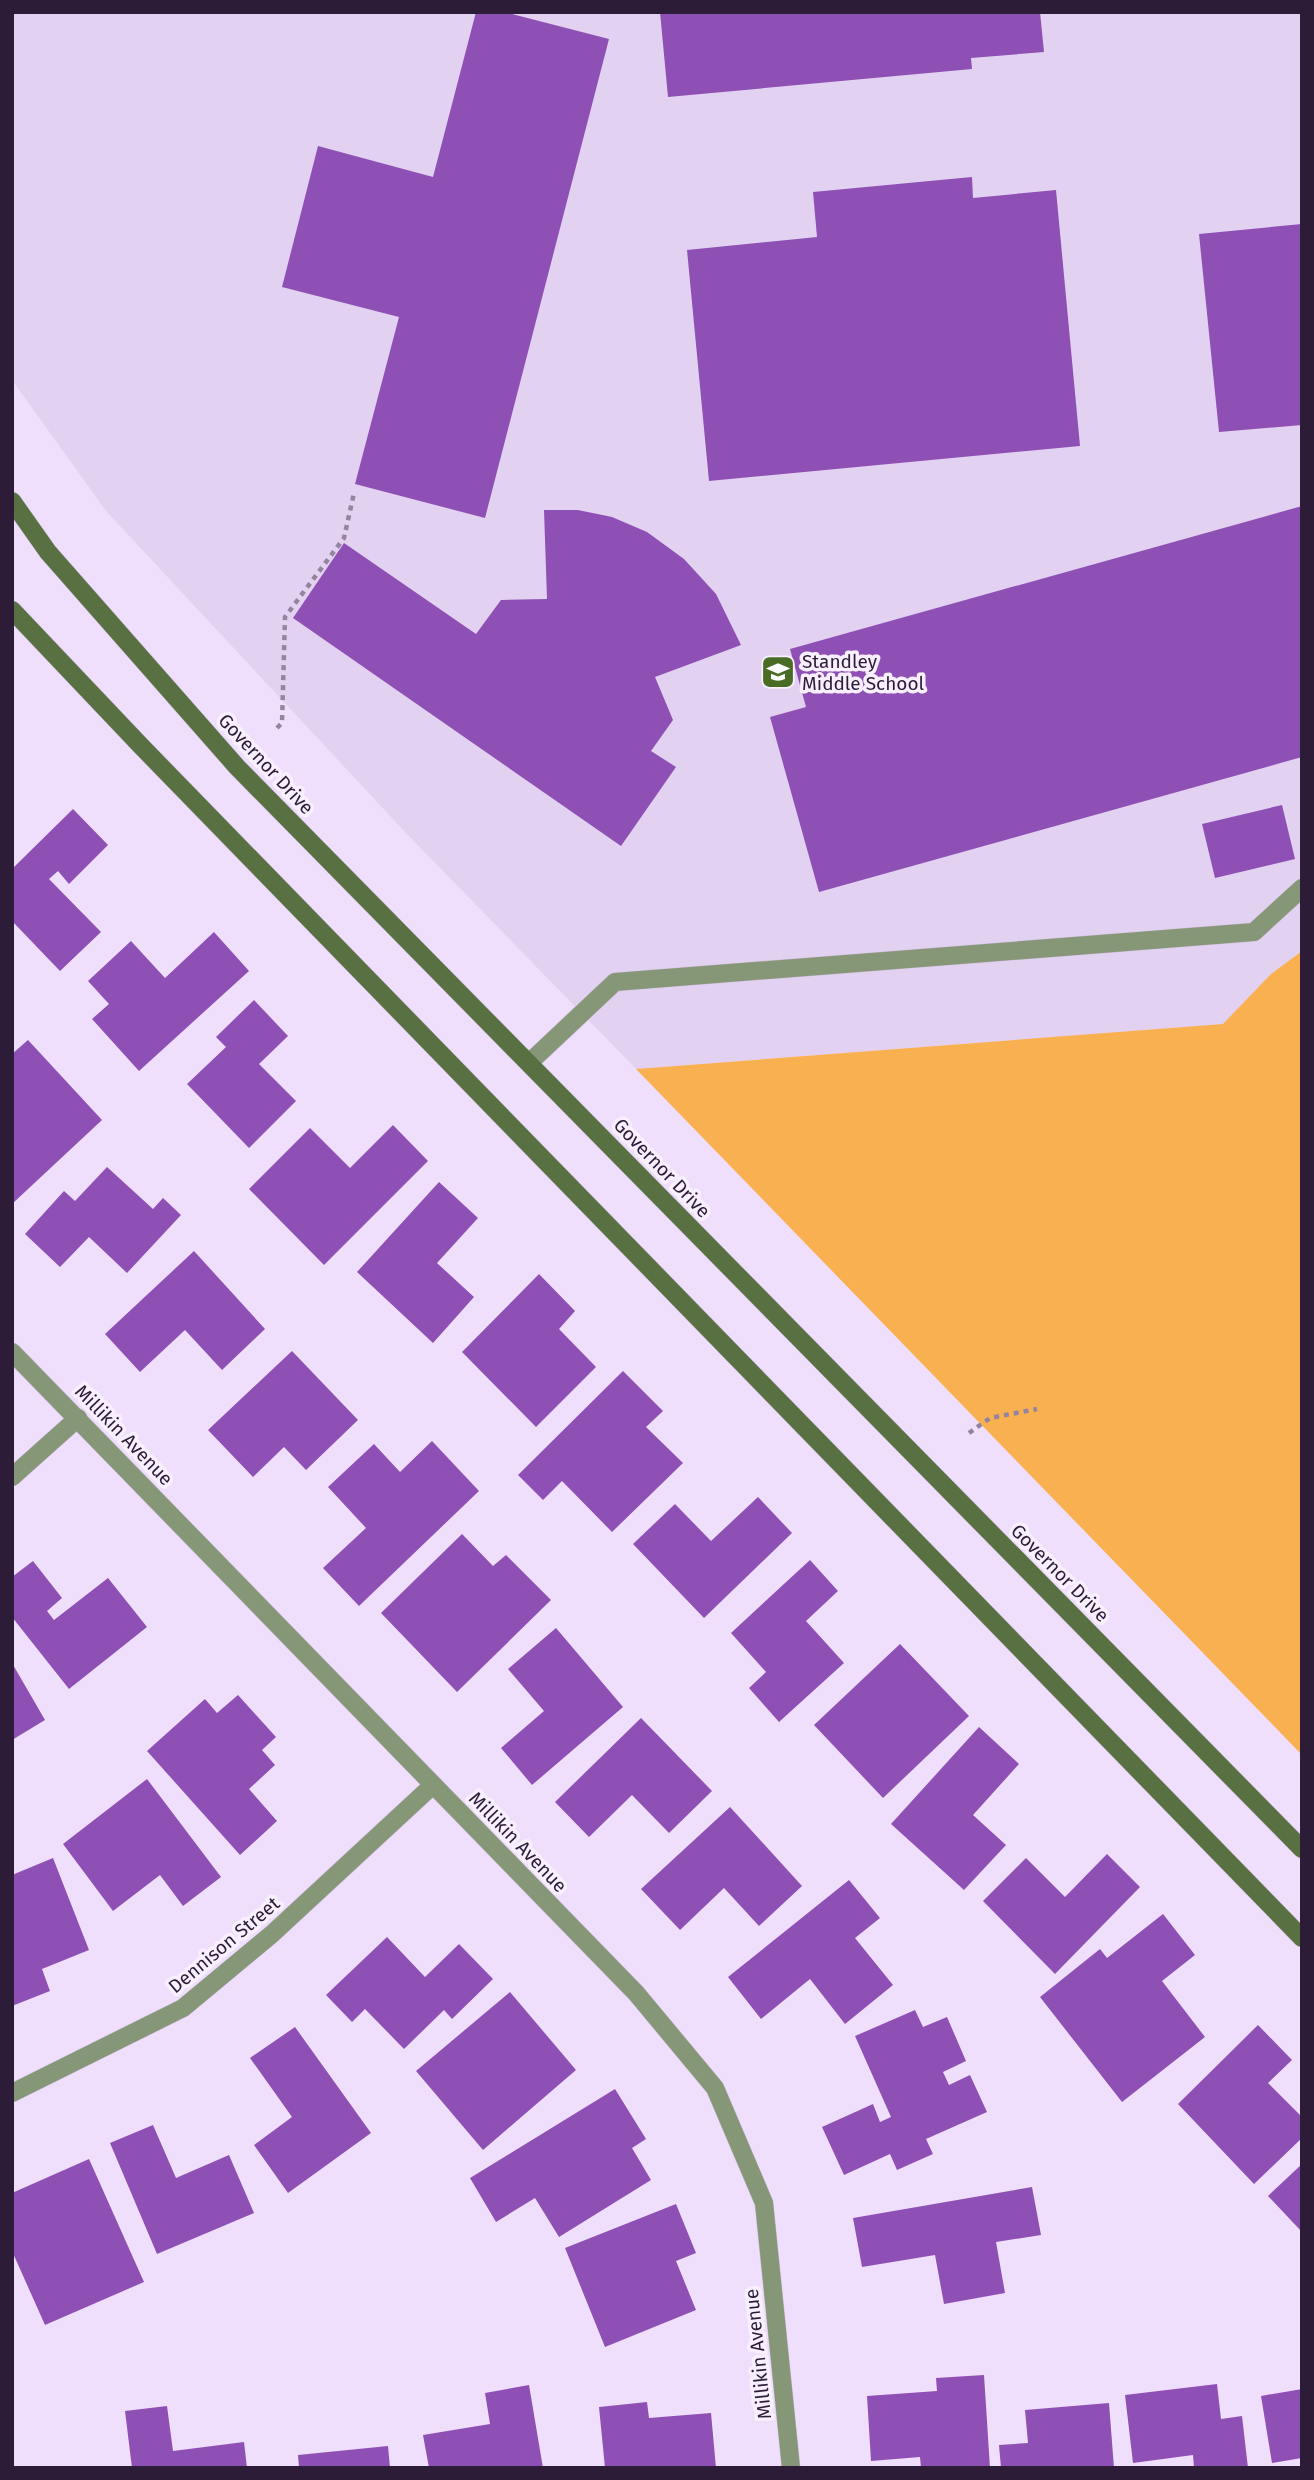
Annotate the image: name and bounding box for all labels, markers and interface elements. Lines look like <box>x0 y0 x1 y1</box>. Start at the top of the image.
place label: Standley Middle School <box>802 650 924 695</box>
school or university icon: Standley Middle School <box>759 653 797 691</box>
street label: Governor Drive <box>214 709 318 819</box>
street label: Governor Drive <box>609 1114 715 1222</box>
street label: Millikin Avenue <box>70 1380 178 1490</box>
street label: Governor Drive <box>1006 1519 1114 1627</box>
street label: Millikin Avenue <box>464 1787 572 1897</box>
street label: Dennison Street <box>164 1892 284 1998</box>
street label: Millikin Avenue <box>740 2288 776 2420</box>

